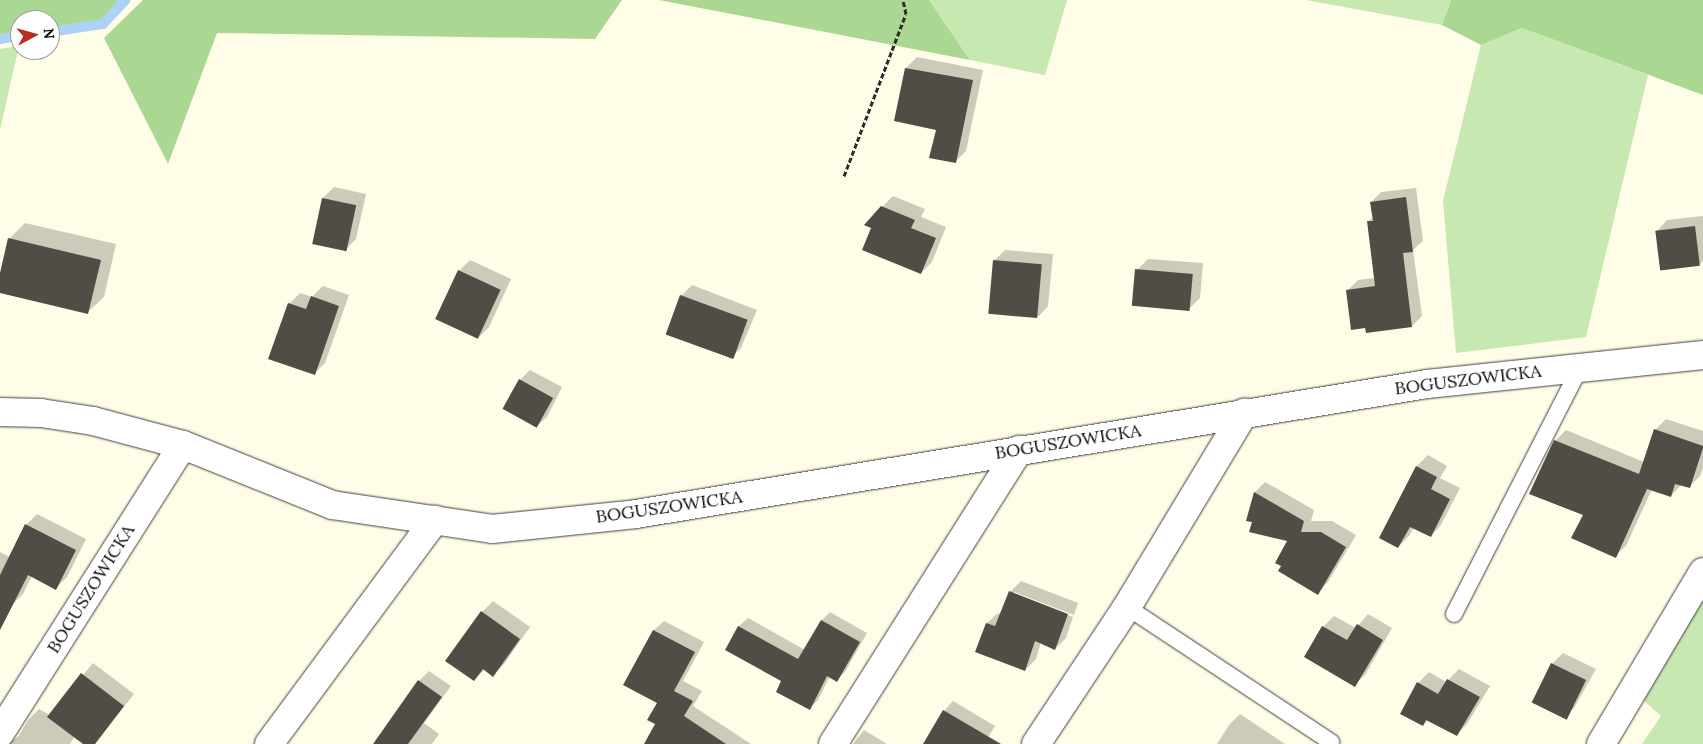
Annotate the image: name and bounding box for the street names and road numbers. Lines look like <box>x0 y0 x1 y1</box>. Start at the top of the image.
street label: BOGUSZOWICKA <box>1393 360 1543 400</box>
street label: BOGUSZOWICKA <box>993 420 1143 464</box>
street label: BOGUSZOWICKA <box>594 486 744 528</box>
street label: BOGUSZOWICKA <box>43 521 139 657</box>

